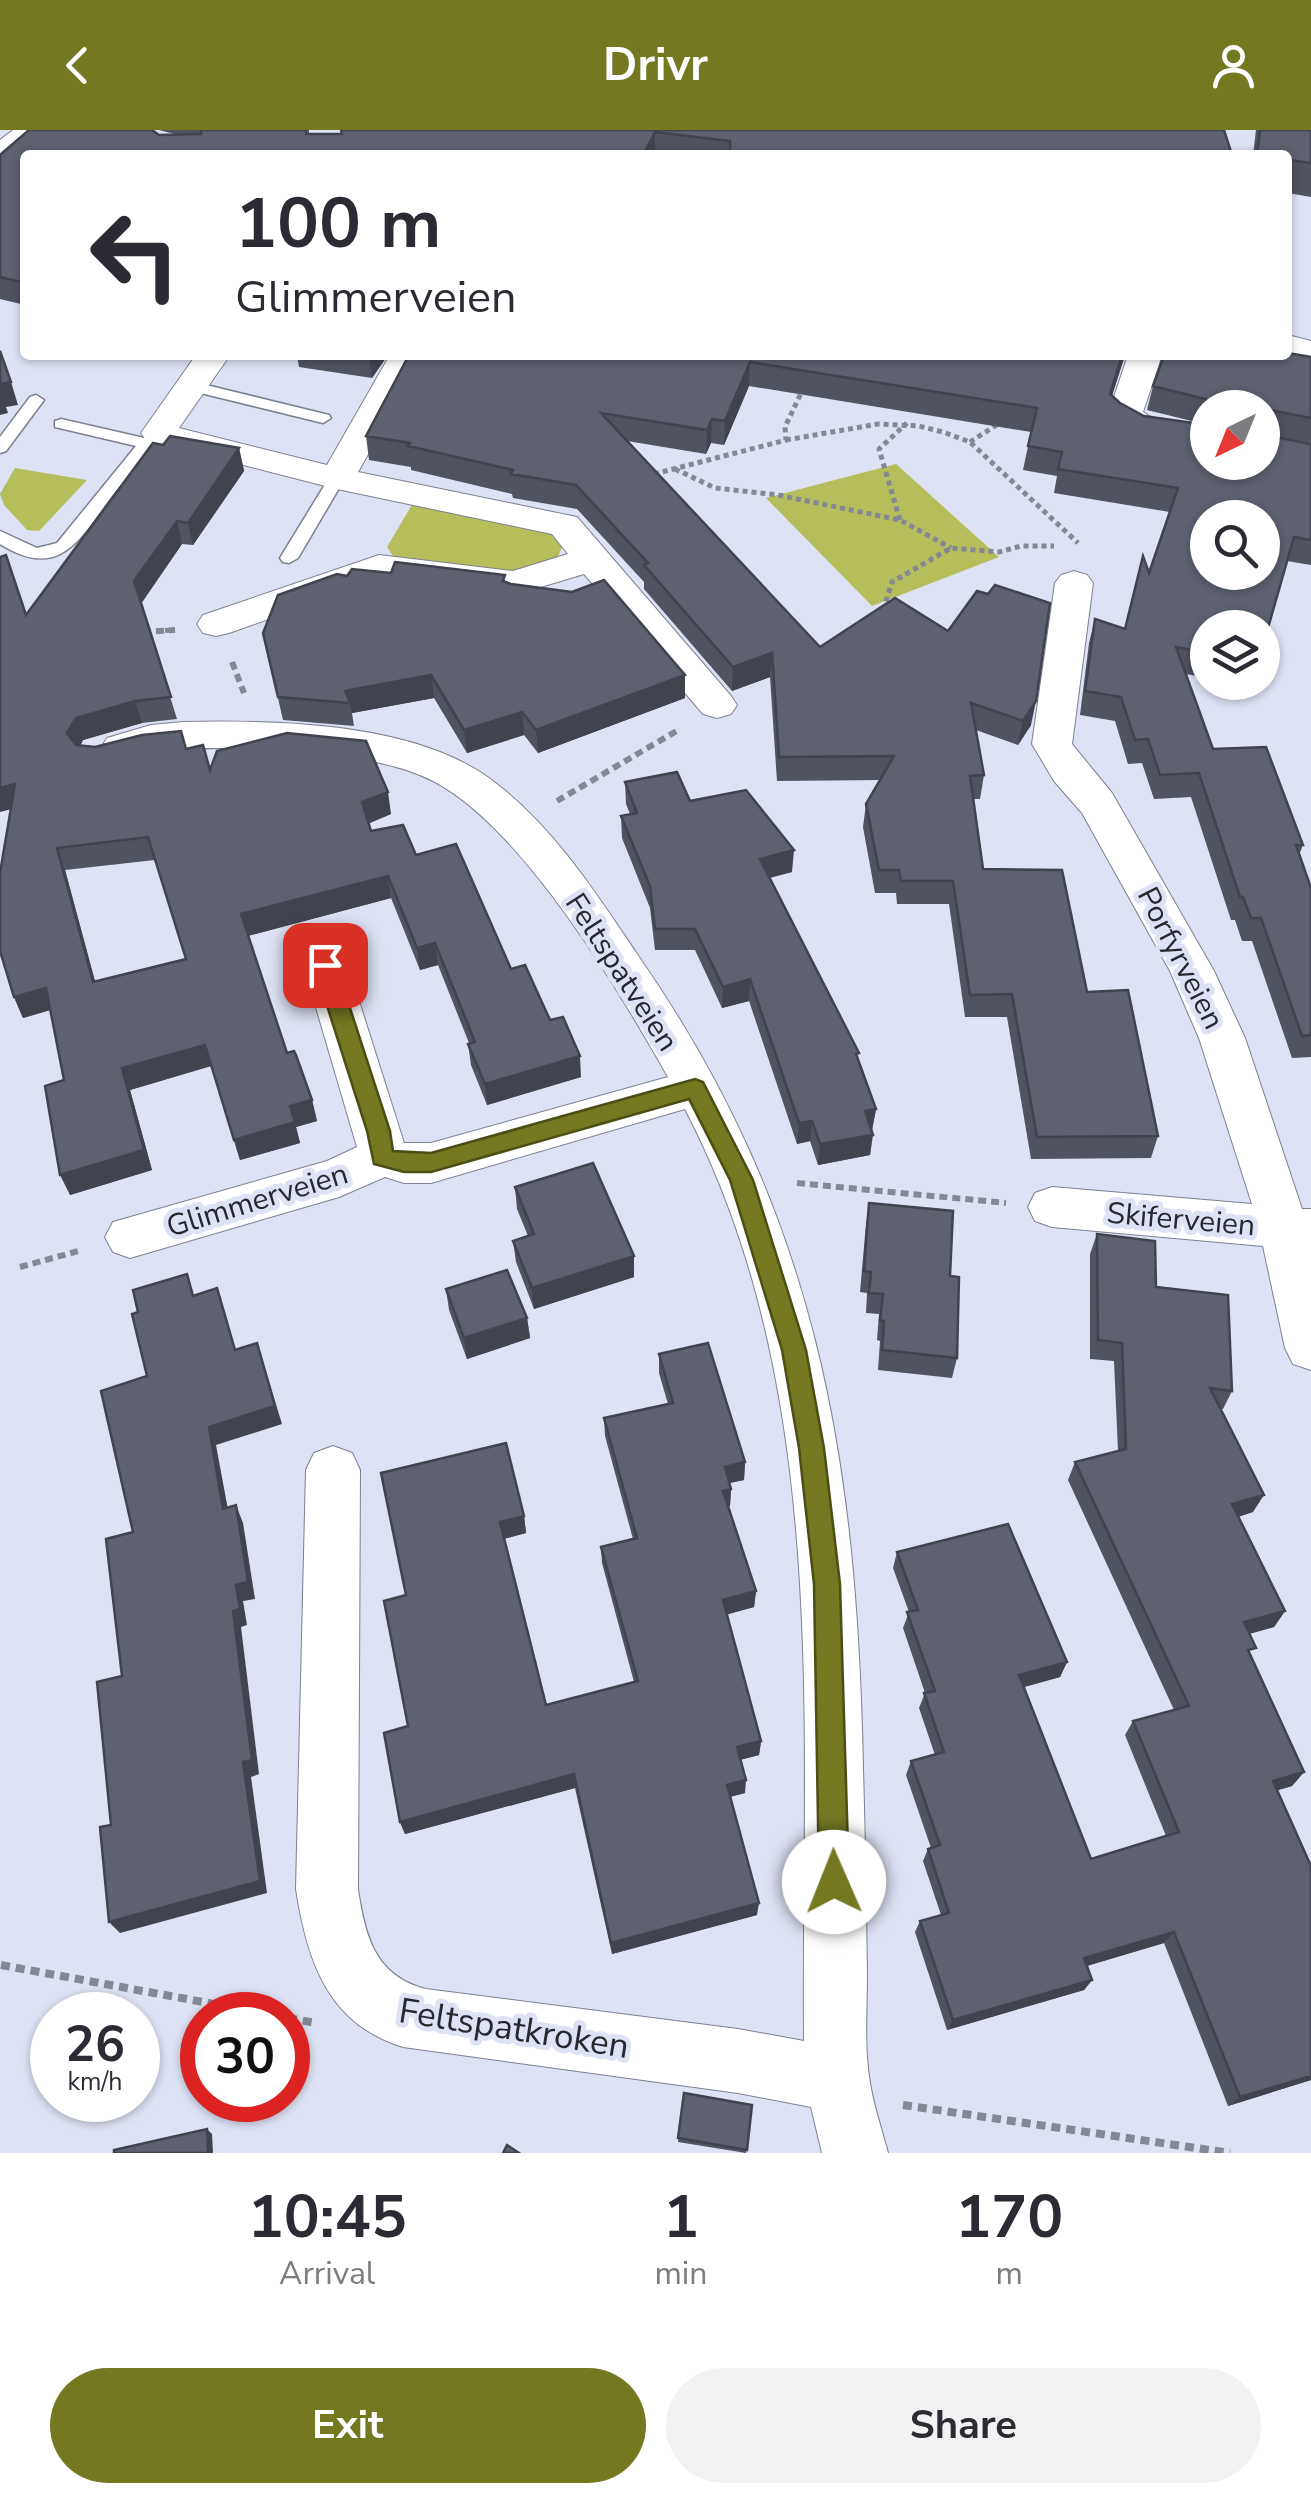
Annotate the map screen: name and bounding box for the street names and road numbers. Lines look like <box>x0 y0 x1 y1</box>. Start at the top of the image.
street label: Porfyrveien <box>1127 880 1234 1036</box>
street label: Feltspatveien <box>555 885 688 1059</box>
street label: Glimmerveien <box>161 1153 353 1248</box>
street label: Skiferveien <box>1105 1193 1257 1246</box>
street label: Feltspatkroken <box>396 1987 632 2070</box>

